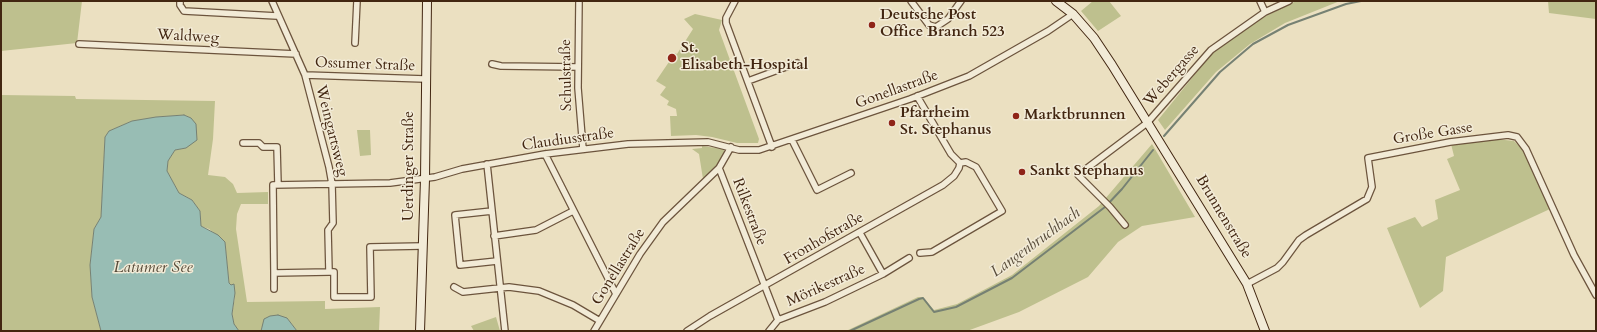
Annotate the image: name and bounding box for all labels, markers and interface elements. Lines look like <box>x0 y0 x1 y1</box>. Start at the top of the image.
place label: Deutsche Post Office Branch 523 <box>880 7 1005 42</box>
marker: Deutsche Post Office Branch 523 <box>867 20 877 30</box>
street label: Waldweg <box>157 26 219 48</box>
street label: Schulstraße <box>557 39 577 111</box>
place label: St. Elisabeth-Hospital <box>681 40 808 75</box>
street label: Webergasse <box>1140 42 1204 110</box>
marker: St. Elisabeth-Hospital <box>666 52 678 64</box>
street label: Ossumer Straße <box>315 54 415 76</box>
street label: Gonellastraße <box>853 67 941 113</box>
street label: Weingartsweg <box>311 83 351 179</box>
place label: Pfarrheim St. Stephanus <box>900 105 991 140</box>
place label: Marktbrunnen <box>1024 107 1126 125</box>
street label: Uerdinger Straße <box>401 111 419 221</box>
marker: Marktbrunnen <box>1011 111 1021 121</box>
marker: Pfarrheim St. Stephanus <box>887 118 897 128</box>
street label: Große Gasse <box>1392 119 1474 149</box>
street label: Claudiusstraße <box>521 125 615 155</box>
place label: Sankt Stephanus <box>1030 163 1143 181</box>
marker: Sankt Stephanus <box>1017 167 1027 177</box>
street label: Brunnenstraße <box>1191 172 1255 262</box>
street label: Rilkestraße <box>728 176 770 248</box>
water label: Langenbruchbach <box>987 204 1085 282</box>
street label: Fronhofstraße <box>781 209 867 269</box>
street label: Gonellastraße <box>588 225 650 309</box>
water label: Latumer See <box>113 258 193 278</box>
street label: Mörikestraße <box>784 261 868 311</box>

